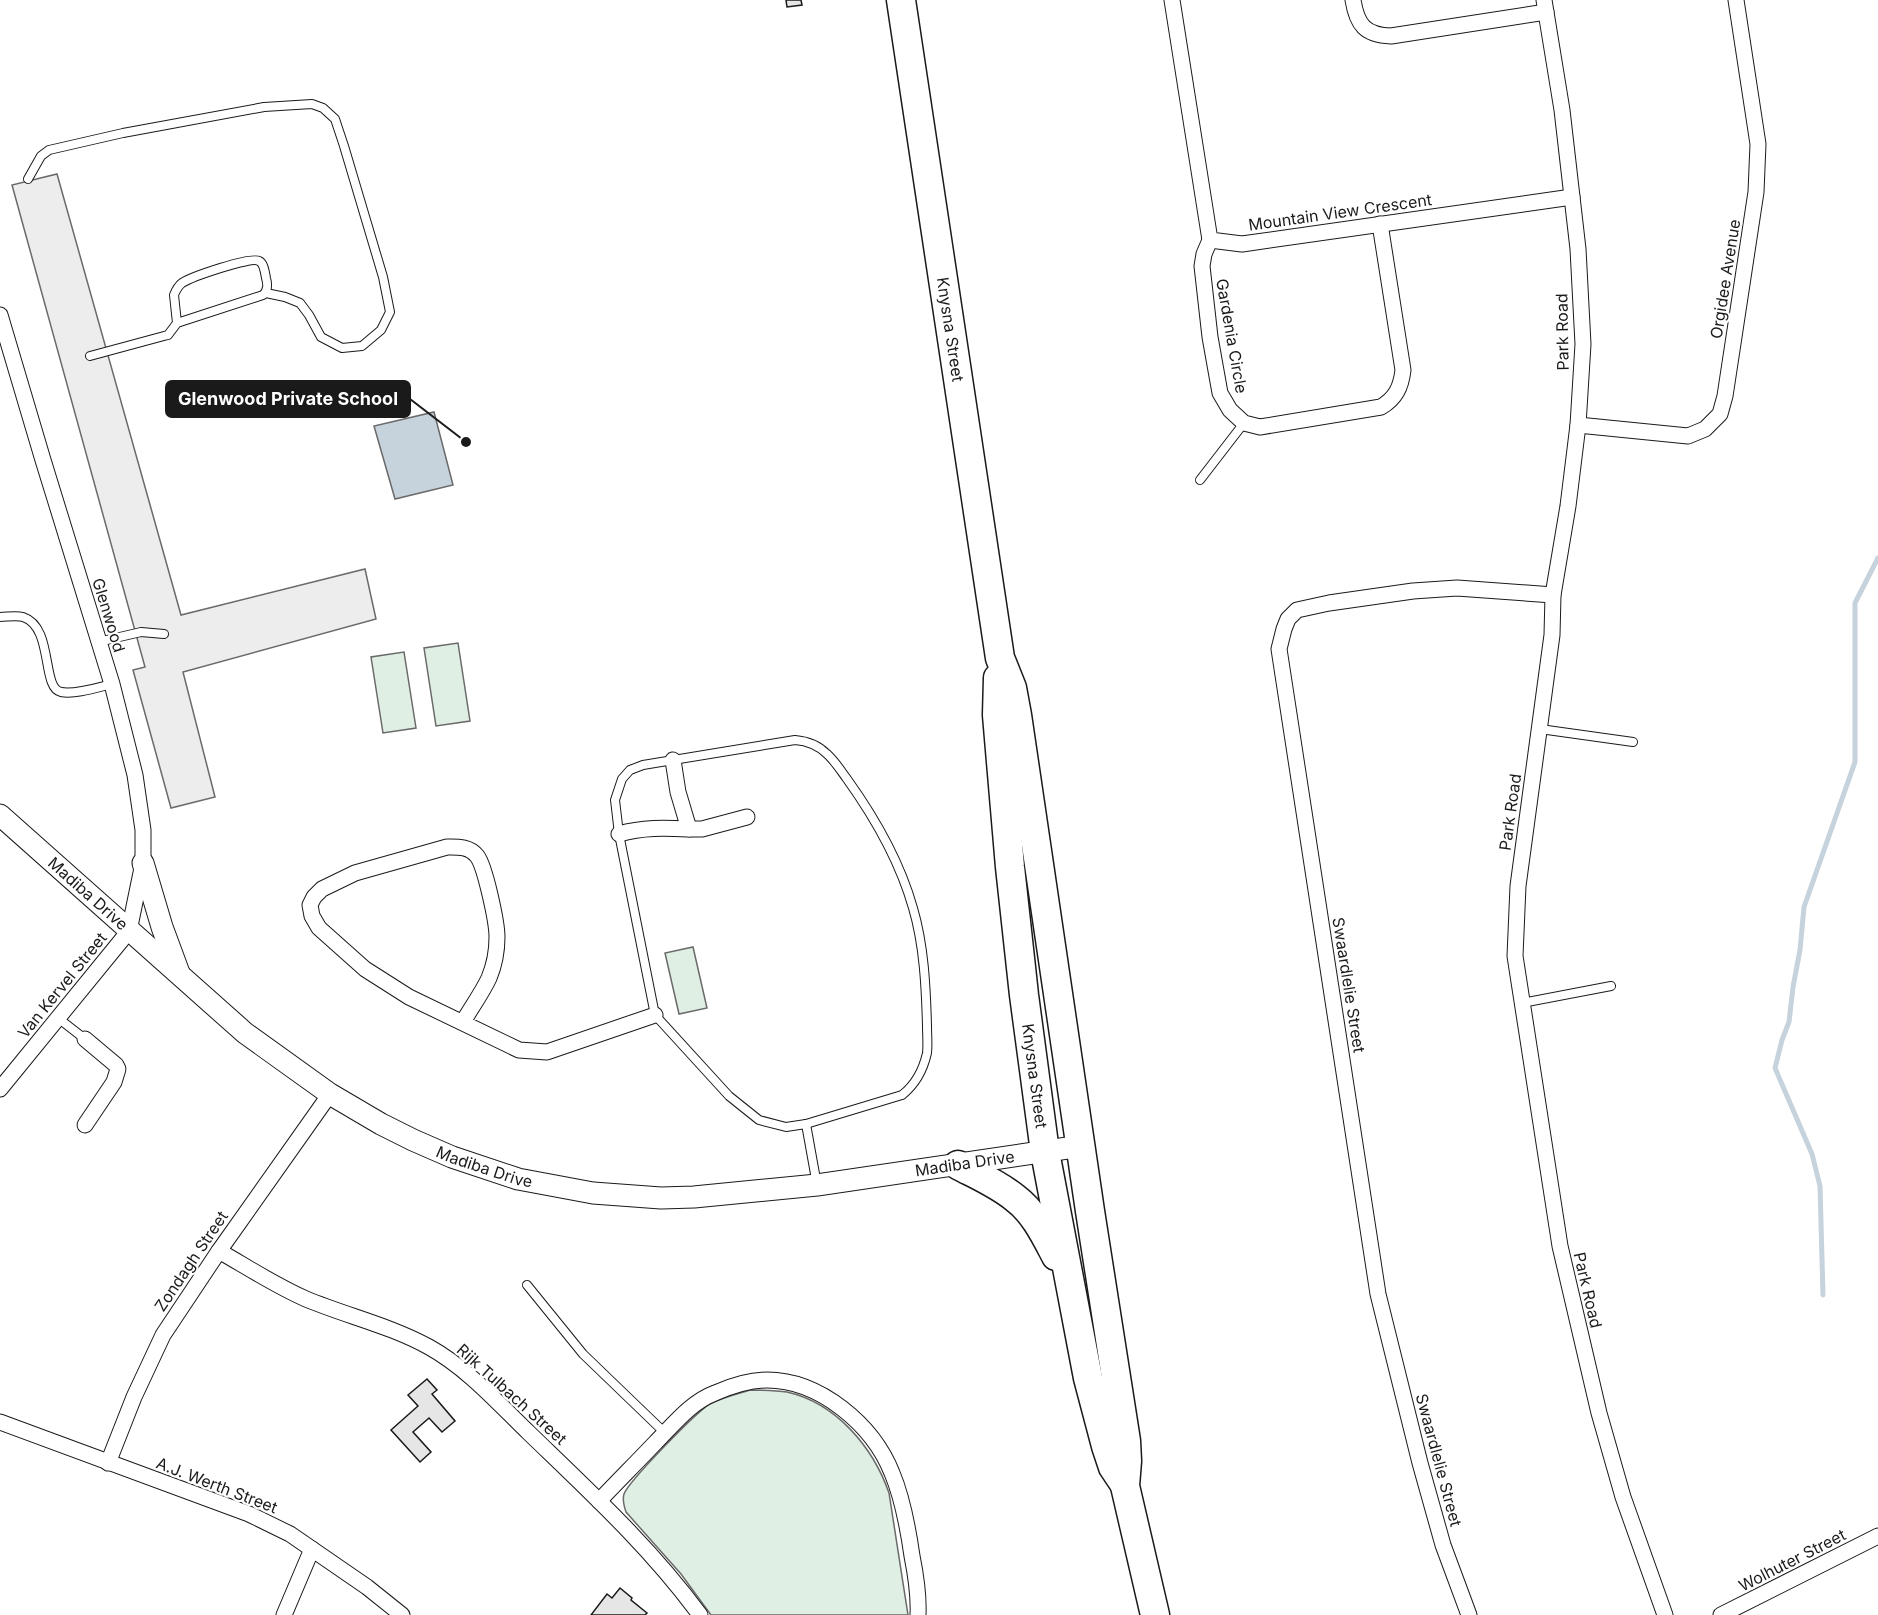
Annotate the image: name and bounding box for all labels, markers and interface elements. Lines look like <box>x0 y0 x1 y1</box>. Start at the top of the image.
street label: Mountain View Crescent <box>1247 189 1433 235</box>
street label: Orgidee Avenue <box>1706 218 1744 340</box>
street label: Knysna Street <box>933 276 968 383</box>
street label: Gardenia Circle <box>1212 277 1252 395</box>
street label: Park Road <box>1551 293 1573 371</box>
callout: Glenwood Private School <box>166 381 410 417</box>
text: Glenwood Private School <box>178 388 398 409</box>
street label: Glenwood <box>88 576 130 654</box>
street label: Park Road <box>1495 772 1525 852</box>
street label: Madiba Drive <box>44 853 132 934</box>
street label: Swaardlelie Street <box>1328 916 1370 1054</box>
street label: Van Kervel Street <box>13 928 111 1042</box>
street label: Knysna Street <box>1018 1022 1052 1130</box>
street label: Madiba Drive <box>433 1141 534 1191</box>
street label: Madiba Drive <box>914 1146 1016 1180</box>
street label: Zondagh Street <box>150 1207 232 1315</box>
street label: Park Road <box>1570 1250 1606 1330</box>
street label: Rijk Tulbach Street <box>453 1339 571 1449</box>
street label: Swaardlelie Street <box>1412 1391 1466 1529</box>
street label: A.J. Werth Street <box>154 1453 280 1517</box>
street label: Wolhuter Street <box>1735 1524 1849 1596</box>

